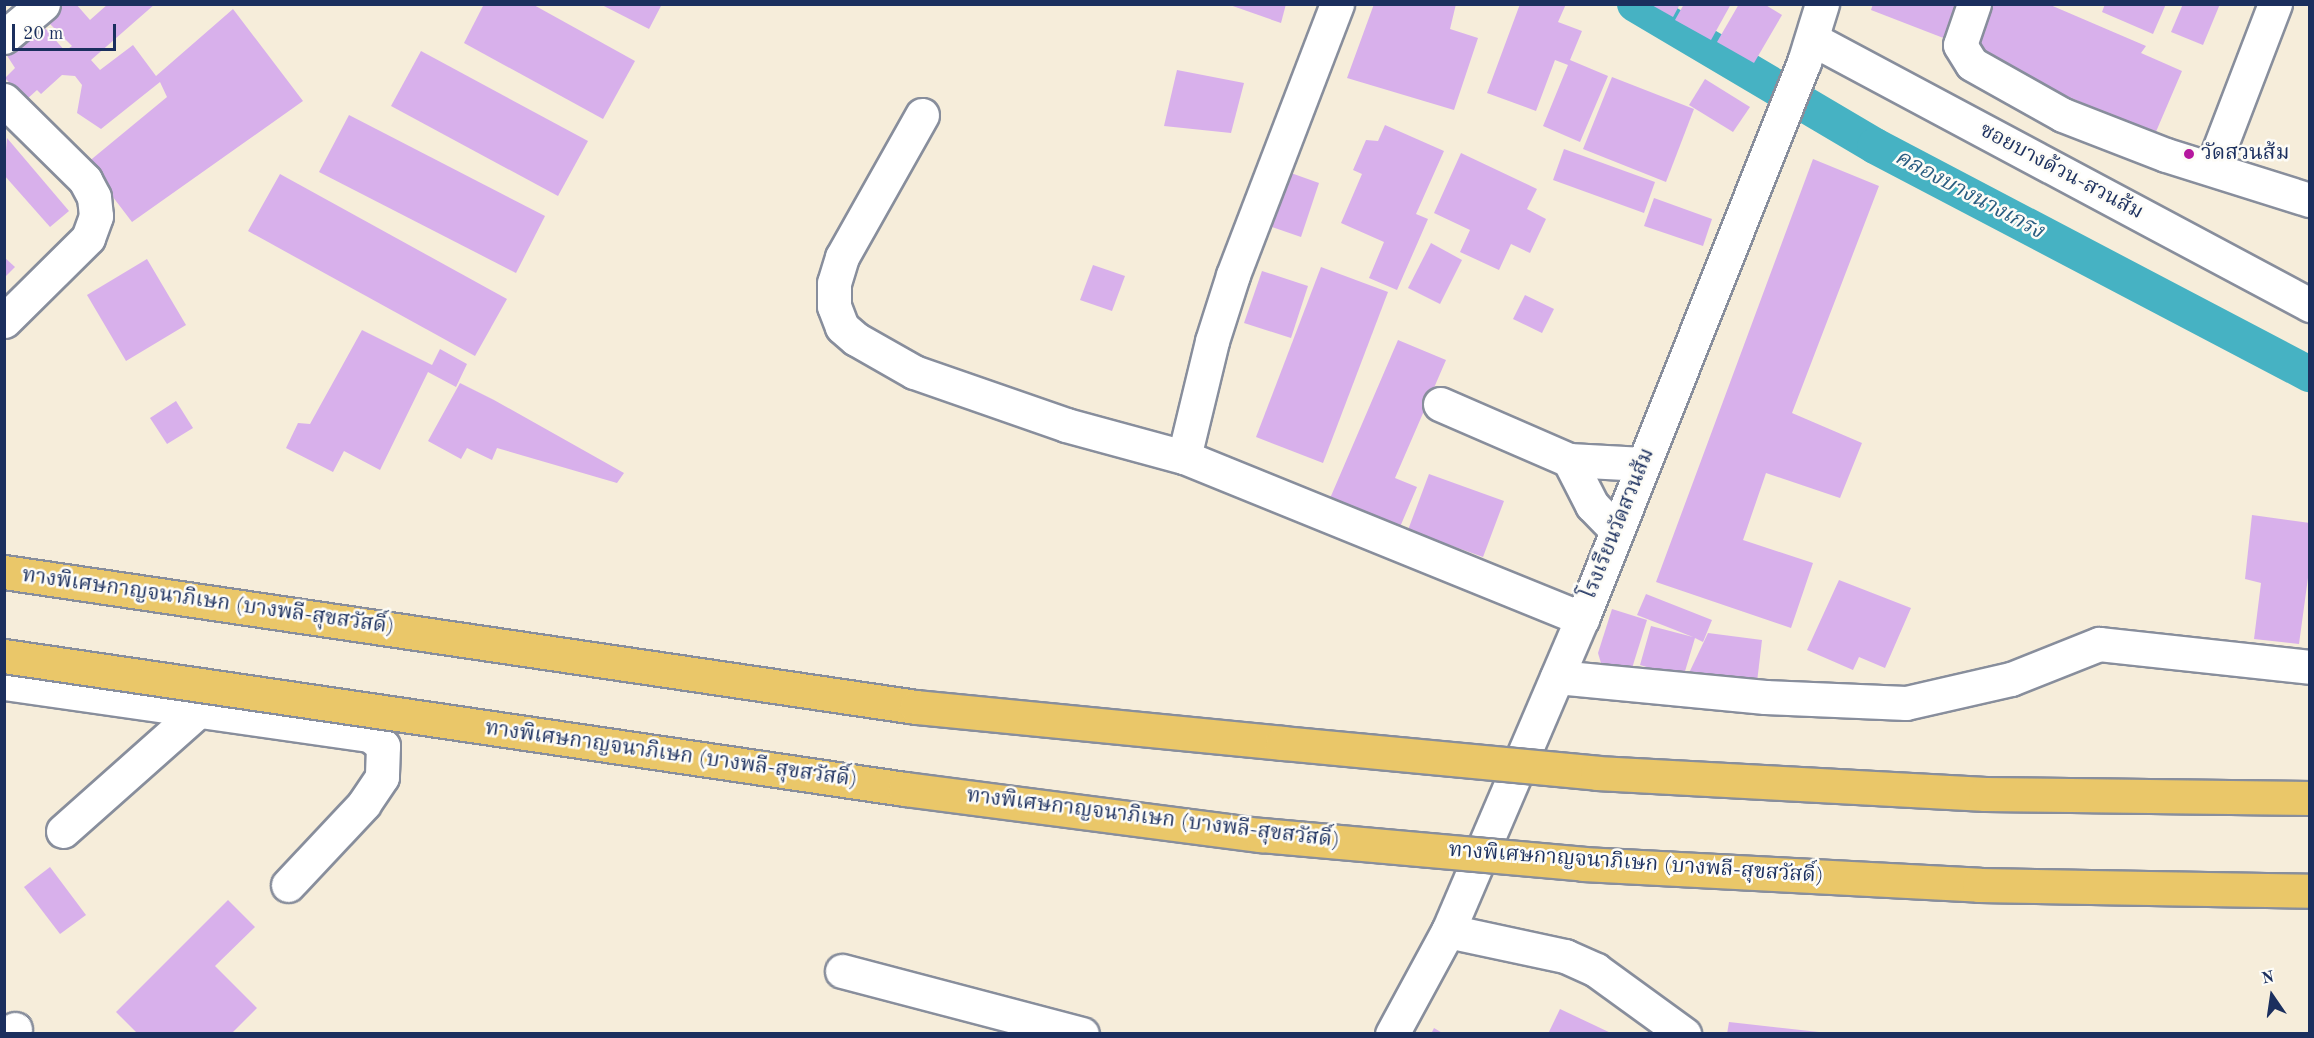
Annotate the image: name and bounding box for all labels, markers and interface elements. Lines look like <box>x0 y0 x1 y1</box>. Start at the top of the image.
scale bar <box>15 12 118 50</box>
text: 20 m <box>23 25 63 43</box>
street label: ซอยบางด้วน-สวนส้ม <box>1975 118 2147 226</box>
place label: วัดสวนส้ม <box>2201 141 2289 167</box>
water label: คลองบางนางเกรง <box>1890 145 2048 245</box>
marker: วัดสวนส้ม <box>2182 147 2196 161</box>
street label: โรงเรียนวัดสวนส้ม <box>1577 445 1661 603</box>
street label: ทางพิเศษกาญจนาภิเษก (บางพลี-สุขสวัสดิ์) <box>20 563 396 641</box>
street label: ทางพิเศษกาญจนาภิเษก (บางพลี-สุขสวัสดิ์) <box>483 716 859 794</box>
street label: ทางพิเศษกาญจนาภิเษก (บางพลี-สุขสวัสดิ์) <box>965 784 1341 854</box>
street label: ทางพิเศษกาญจนาภิเษก (บางพลี-สุขสวัสดิ์) <box>1448 838 1824 890</box>
north arrow <box>2242 966 2302 1026</box>
text: N <box>2260 969 2276 988</box>

